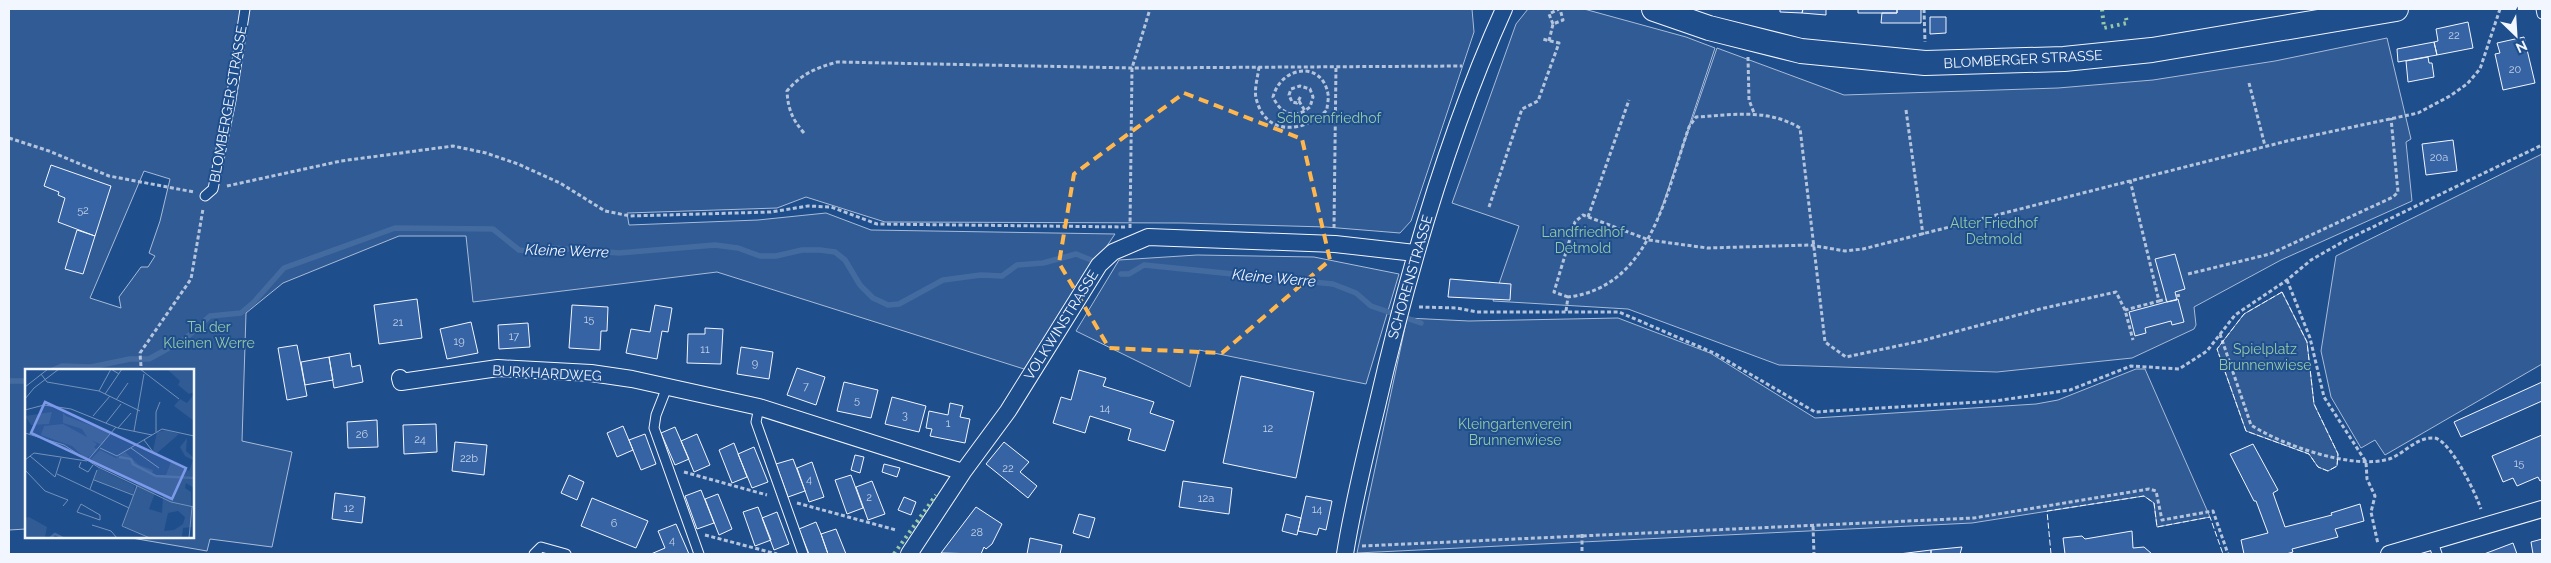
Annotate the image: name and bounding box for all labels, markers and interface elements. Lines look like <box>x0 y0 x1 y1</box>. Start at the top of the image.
north arrow <box>2491 10 2541 60</box>
street label: BLOMBERGER STRASSE <box>206 24 250 184</box>
house number: 22 <box>2448 29 2460 42</box>
text: N <box>2513 37 2530 56</box>
street label: BLOMBERGER STRASSE <box>1943 47 2103 71</box>
house number: 20 <box>2509 63 2521 76</box>
park label: Schorenfriedhof <box>1277 110 1382 126</box>
house number: 20a <box>2430 151 2448 164</box>
house number: 52 <box>77 204 89 217</box>
street label: SCHORENSTRASSE <box>1385 213 1435 341</box>
park label: Alter Friedhof Detmold <box>1950 215 2039 247</box>
park label: Landfriedhof Detmold <box>1541 224 1626 256</box>
water label: Kleine Werre <box>525 241 609 261</box>
water label: Kleine Werre <box>1231 265 1317 291</box>
street label: VOLKWINSTRASSE <box>1021 267 1101 383</box>
house number: 15 <box>584 313 594 326</box>
house number: 21 <box>393 316 404 329</box>
park label: Tal der Kleinen Werre <box>163 319 255 351</box>
house number: 17 <box>509 330 519 343</box>
house number: 19 <box>453 335 465 348</box>
park label: Spielplatz Brunnenwiese <box>2219 341 2311 373</box>
house number: 11 <box>700 343 710 356</box>
house number: 9 <box>752 357 758 370</box>
street label: BURKHARDWEG <box>492 362 602 384</box>
inset map <box>25 369 194 538</box>
house number: 7 <box>803 380 809 393</box>
house number: 5 <box>854 394 860 407</box>
house number: 14 <box>1100 402 1110 415</box>
house number: 3 <box>902 409 908 422</box>
park label: Kleingartenverein Brunnenwiese <box>1458 416 1572 448</box>
house number: 1 <box>946 417 951 430</box>
house number: 12 <box>1263 422 1273 435</box>
house number: 26 <box>356 428 369 441</box>
house number: 24 <box>414 433 426 446</box>
house number: 22b <box>460 452 478 465</box>
house number: 15 <box>2514 457 2524 470</box>
house number: 22 <box>1002 462 1014 475</box>
house number: 4 <box>806 473 812 486</box>
house number: 2 <box>866 491 872 504</box>
house number: 12a <box>1198 492 1214 505</box>
house number: 12 <box>344 502 354 515</box>
house number: 14 <box>1312 503 1322 516</box>
house number: 6 <box>611 517 618 530</box>
house number: 28 <box>971 526 983 539</box>
house number: 4 <box>669 534 675 547</box>

